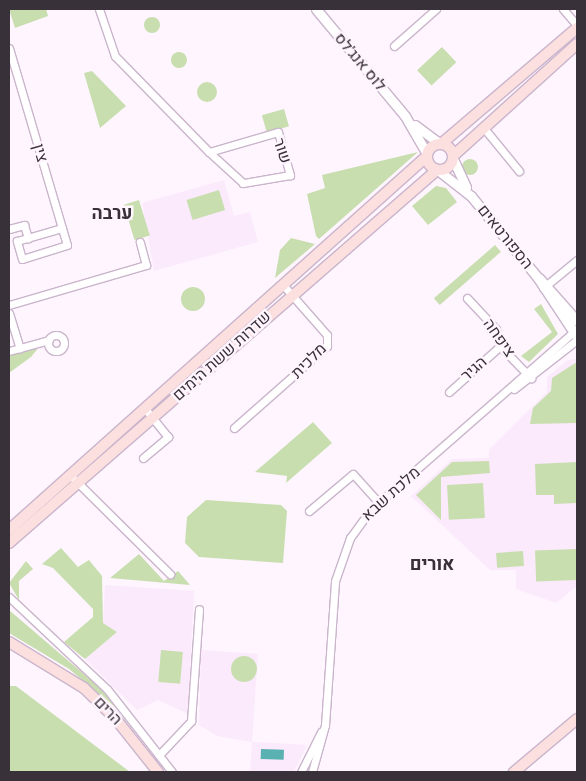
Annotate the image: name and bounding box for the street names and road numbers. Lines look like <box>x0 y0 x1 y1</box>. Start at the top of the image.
street label: לוס אנג'לס <box>330 29 390 95</box>
street label: שור <box>269 136 295 166</box>
street label: צין <box>28 142 52 164</box>
street label: הספורטאים <box>473 201 537 273</box>
street label: שדרות ששת הימים <box>169 307 275 405</box>
street label: ציפחה <box>479 315 519 361</box>
street label: מלכית <box>287 339 331 383</box>
street label: הגיר <box>457 352 491 386</box>
street label: מלכת שבא <box>358 463 424 525</box>
street label: הרים <box>90 693 126 729</box>

